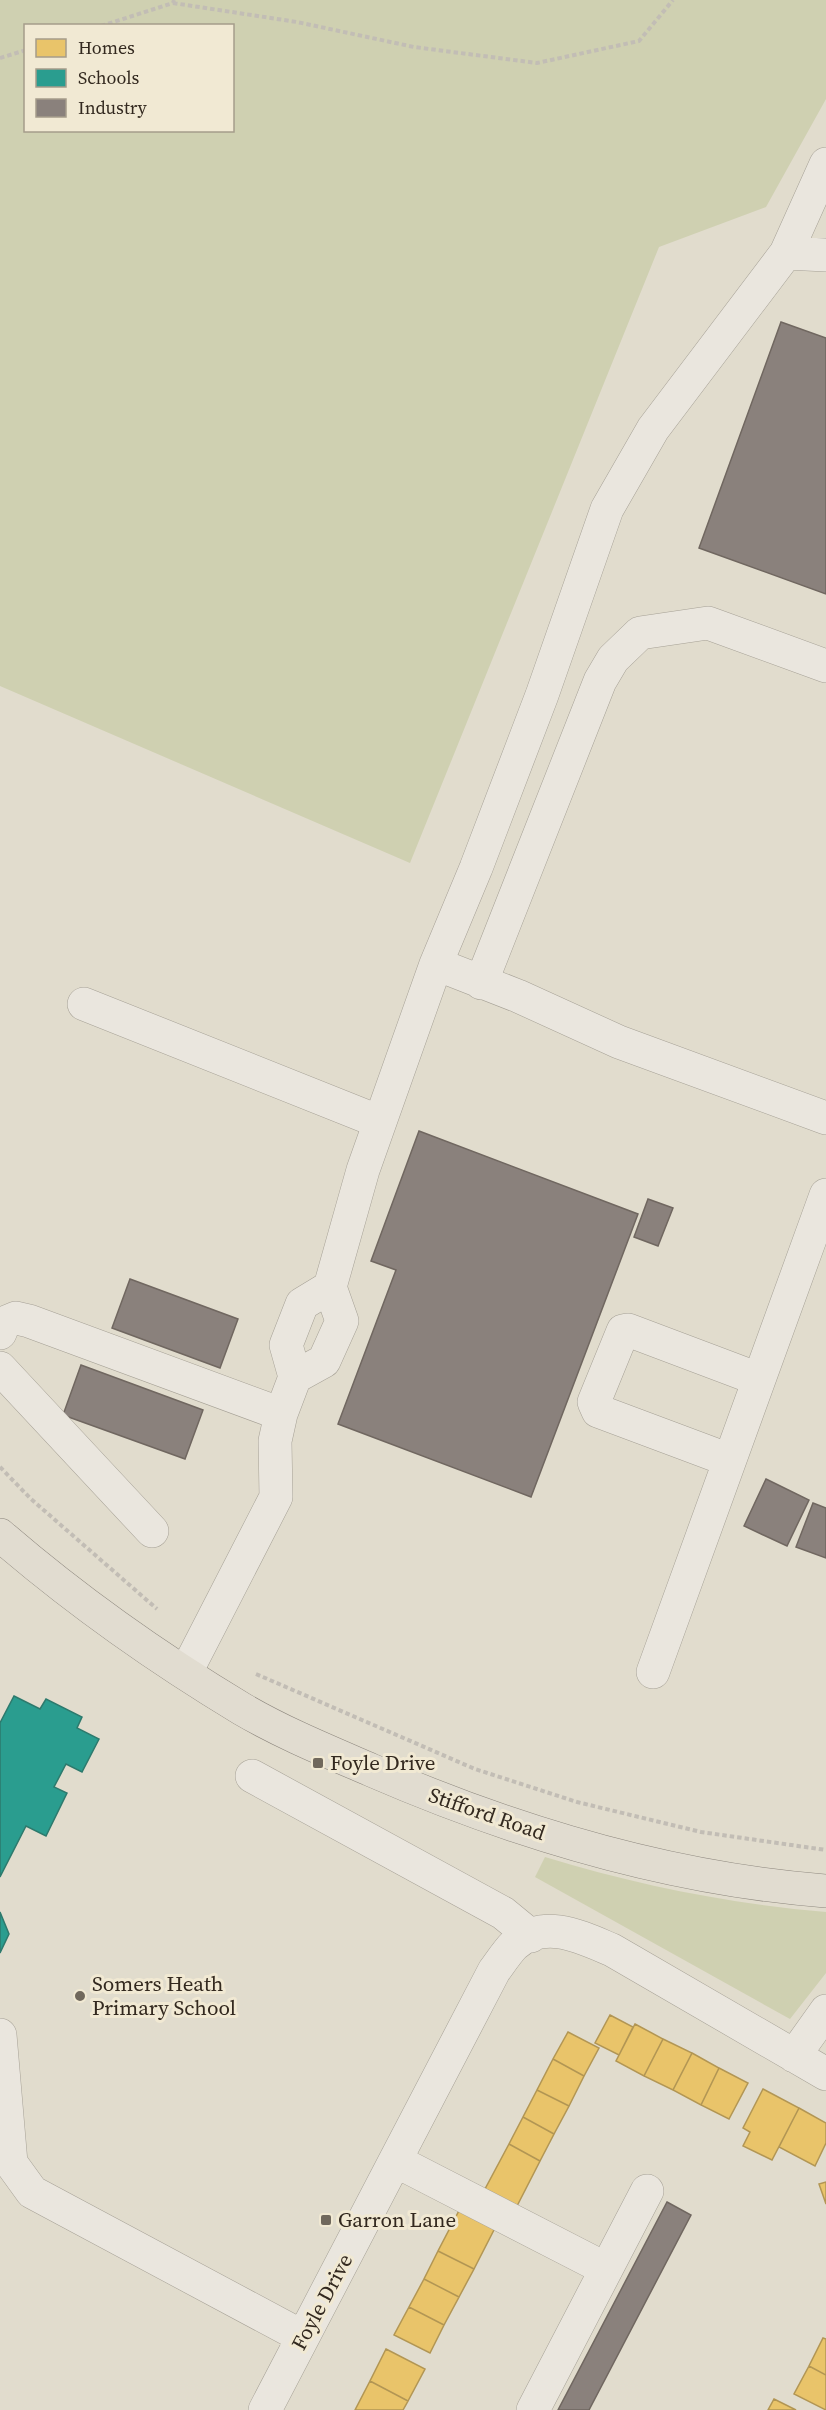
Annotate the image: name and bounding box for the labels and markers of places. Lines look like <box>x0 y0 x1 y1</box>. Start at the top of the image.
place label: Foyle Drive <box>330 1748 435 1777</box>
marker: Foyle Drive <box>311 1756 325 1770</box>
place label: Somers Heath Primary School <box>92 1969 236 2022</box>
marker: Somers Heath Primary School <box>73 1989 87 2003</box>
place label: Garron Lane <box>338 2205 456 2234</box>
marker: Garron Lane <box>319 2213 333 2227</box>

